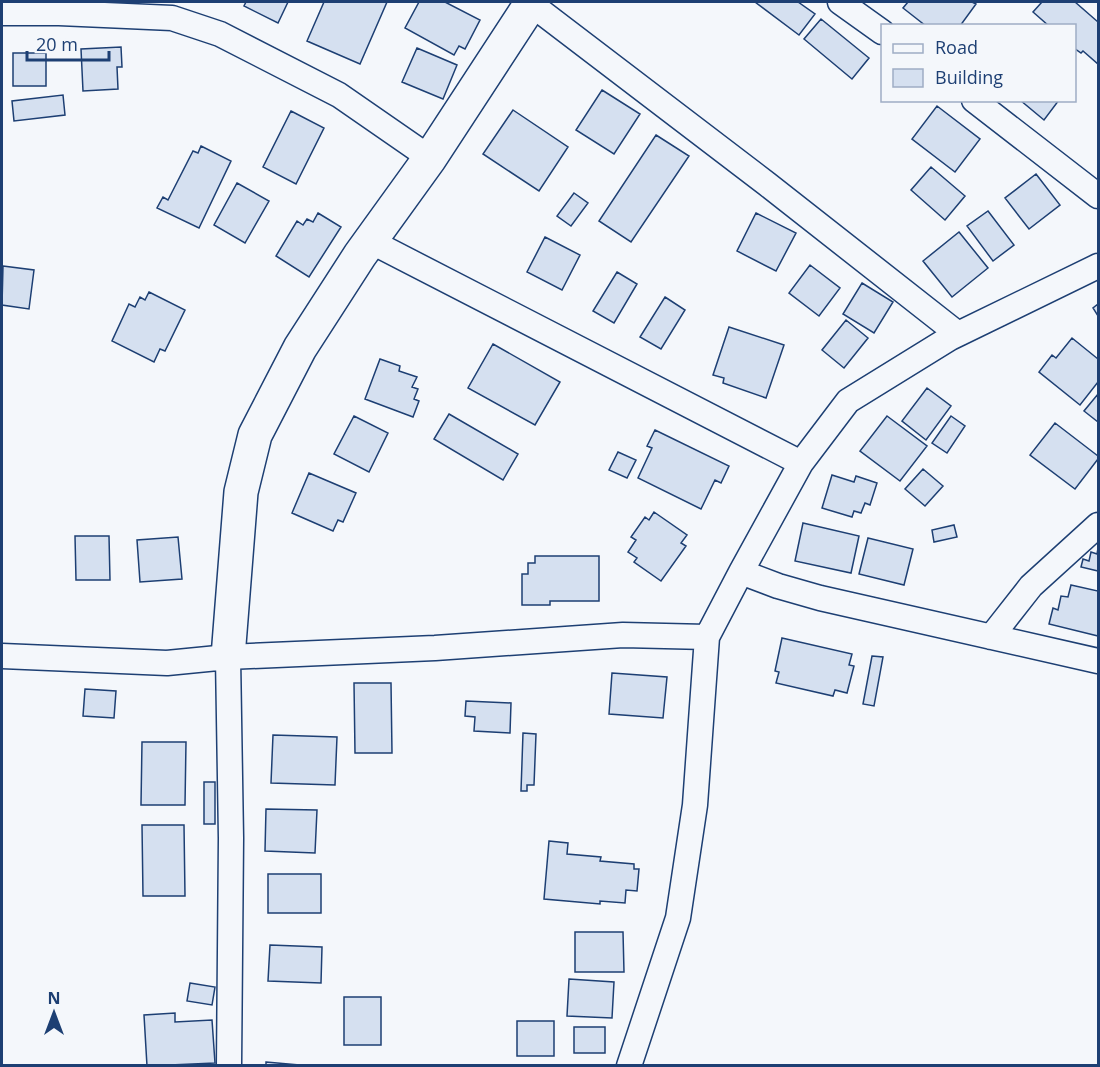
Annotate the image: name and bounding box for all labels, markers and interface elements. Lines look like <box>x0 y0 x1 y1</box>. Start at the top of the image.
scale bar <box>27 24 110 62</box>
legend <box>881 24 1076 102</box>
text: 20 m <box>36 32 78 56</box>
text: Road <box>935 35 978 59</box>
text: Building <box>935 65 1003 89</box>
north arrow <box>24 983 84 1043</box>
text: N <box>47 987 61 1009</box>

